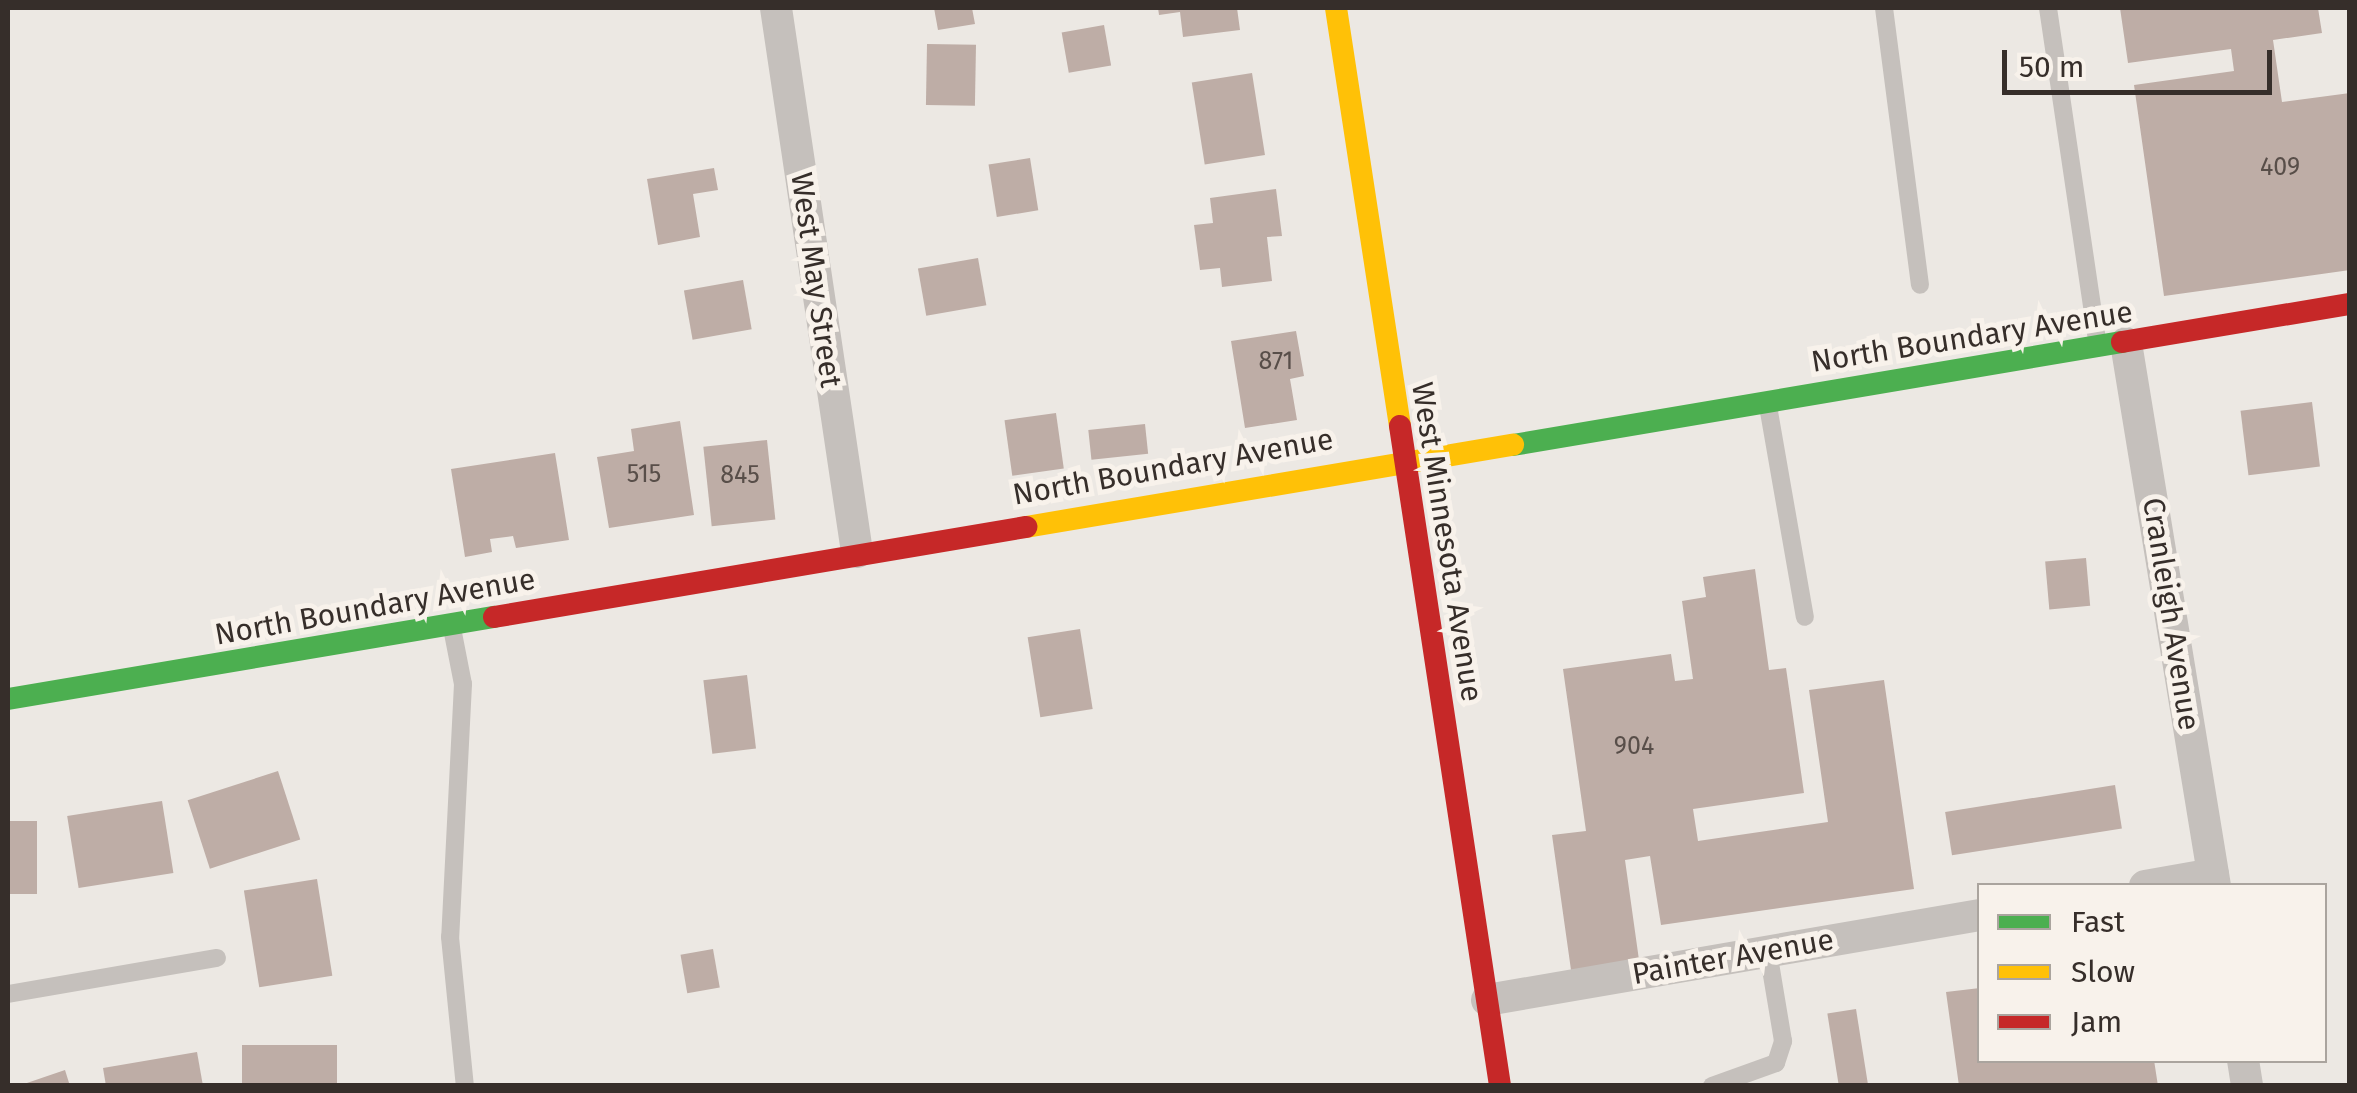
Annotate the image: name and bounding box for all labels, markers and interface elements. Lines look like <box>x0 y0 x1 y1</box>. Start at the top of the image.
scale bar <box>2007 30 2277 92</box>
text: 50 m <box>2019 49 2084 85</box>
house number: 409 <box>2260 152 2300 182</box>
street label: West May Street <box>783 170 849 390</box>
street label: North Boundary Avenue <box>1809 294 2135 380</box>
house number: 871 <box>1259 346 1293 376</box>
street label: West Minnesota Avenue <box>1404 380 1490 704</box>
street label: North Boundary Avenue <box>1010 421 1336 513</box>
house number: 515 <box>627 459 661 489</box>
house number: 845 <box>720 460 760 490</box>
street label: Cranleigh Avenue <box>2135 495 2207 733</box>
street label: North Boundary Avenue <box>212 561 538 653</box>
house number: 904 <box>1614 731 1654 761</box>
legend <box>1977 883 2327 1063</box>
text: Fast <box>2071 904 2125 940</box>
street label: Painter Avenue <box>1629 922 1837 992</box>
text: Slow <box>2071 954 2135 990</box>
text: Jam <box>2071 1004 2122 1040</box>

